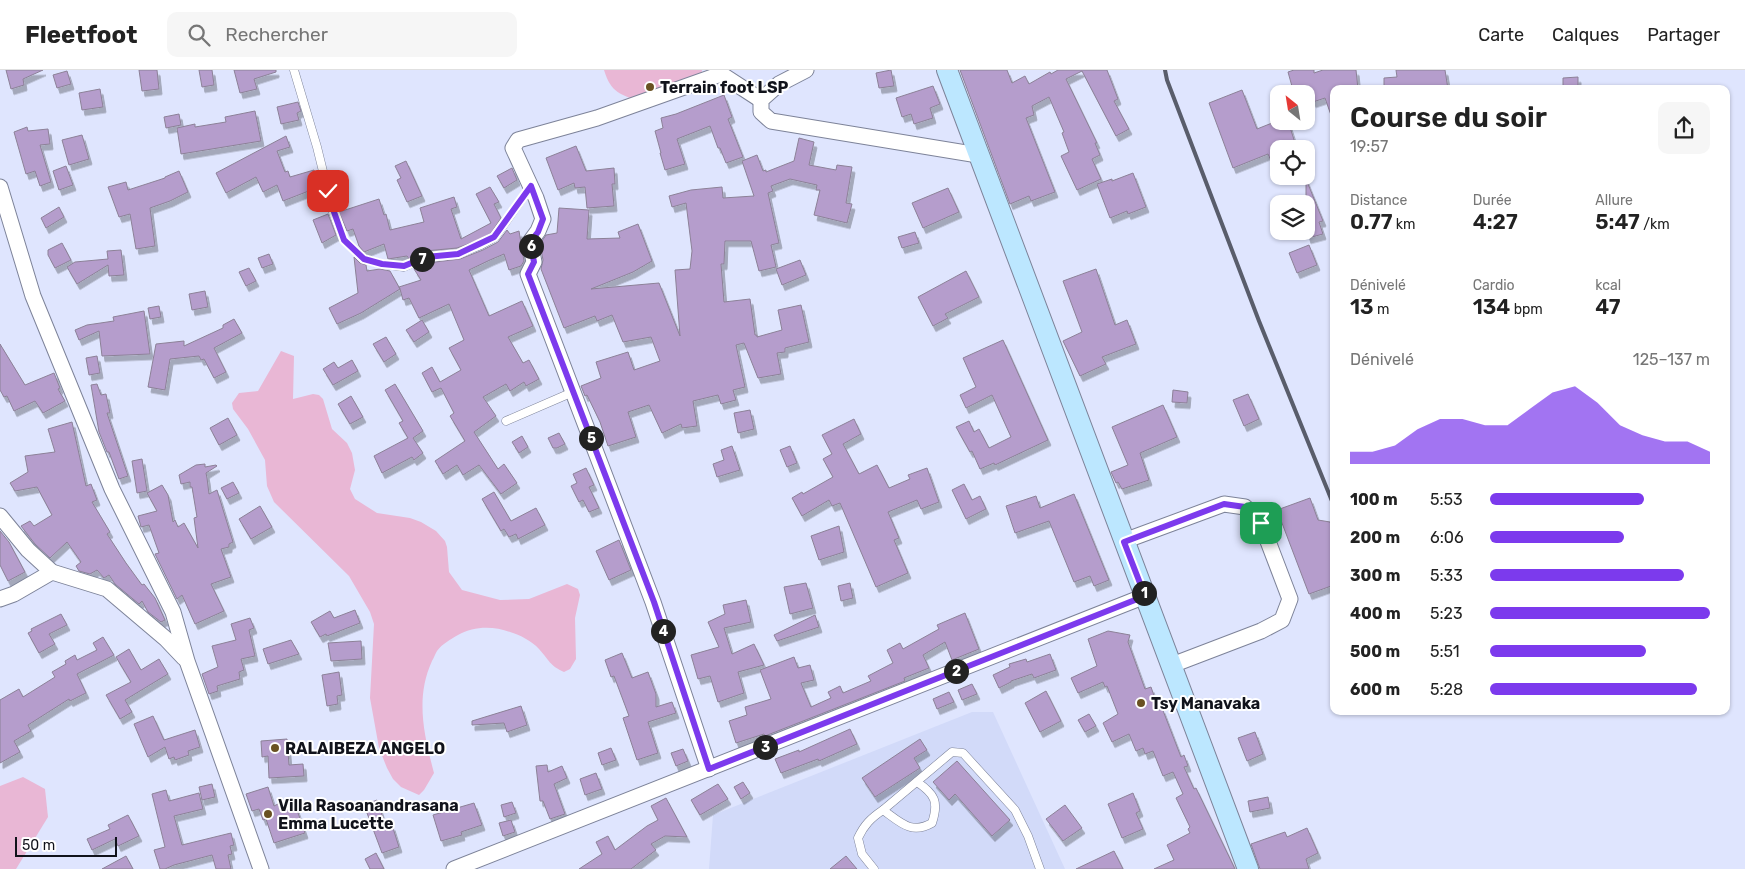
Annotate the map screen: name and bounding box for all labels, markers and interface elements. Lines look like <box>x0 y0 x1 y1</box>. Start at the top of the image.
search box <box>167 12 517 57</box>
text: Fleetfoot <box>25 21 137 49</box>
icon: search <box>185 21 213 49</box>
text: Rechercher <box>225 23 328 46</box>
text: Carte <box>1478 24 1524 46</box>
text: Calques <box>1552 24 1619 46</box>
text: Partager <box>1647 24 1720 46</box>
place label: Terrain foot LSP <box>660 78 789 97</box>
marker: Terrain foot LSP <box>644 81 656 93</box>
north arrow <box>1270 85 1315 130</box>
map controls <box>1270 85 1315 240</box>
text: Course du soir <box>1350 101 1547 134</box>
button: share <box>1658 102 1710 154</box>
text: 19:57 <box>1350 137 1388 156</box>
button: locate <box>1270 140 1315 185</box>
pin <box>307 170 349 212</box>
icon: check <box>314 177 342 205</box>
text: Distance <box>1350 192 1407 209</box>
text: Durée <box>1473 192 1512 209</box>
text: Allure <box>1595 192 1633 209</box>
button: layers <box>1270 195 1315 240</box>
text: 0.77 <box>1350 209 1392 234</box>
text: 4:27 <box>1473 209 1518 234</box>
text: 5:47 <box>1595 209 1640 234</box>
text: km <box>1392 216 1416 233</box>
text: /km <box>1640 216 1670 233</box>
pin: 6 <box>518 234 544 258</box>
text: 6 <box>527 238 536 255</box>
pin: 7 <box>410 246 434 272</box>
text: 7 <box>418 251 427 268</box>
text: Dénivelé <box>1350 277 1406 294</box>
text: Cardio <box>1473 277 1515 294</box>
text: kcal <box>1595 277 1621 294</box>
text: 13 <box>1350 294 1374 319</box>
text: 134 <box>1473 294 1510 319</box>
text: 47 <box>1595 294 1621 319</box>
text: m <box>1374 301 1389 318</box>
text: bpm <box>1510 301 1543 318</box>
text: Dénivelé <box>1350 350 1414 369</box>
text: 125–137 m <box>1633 350 1710 369</box>
pin: 5 <box>578 426 604 450</box>
text: 5 <box>587 430 596 447</box>
text: 100 m <box>1350 490 1398 509</box>
text: 5:53 <box>1430 490 1463 509</box>
pin <box>1240 502 1282 544</box>
icon: arrive <box>1247 509 1275 537</box>
text: 200 m <box>1350 528 1400 547</box>
text: 6:06 <box>1430 528 1464 547</box>
text: 300 m <box>1350 566 1400 585</box>
text: 5:33 <box>1430 566 1463 585</box>
pin: 1 <box>1132 580 1156 606</box>
text: 1 <box>1141 585 1148 602</box>
text: 400 m <box>1350 604 1401 623</box>
text: 5:23 <box>1430 604 1463 623</box>
pin: 4 <box>650 618 676 644</box>
text: 4 <box>659 623 668 640</box>
text: 500 m <box>1350 642 1400 661</box>
text: 5:51 <box>1430 642 1460 661</box>
pin: 2 <box>944 658 968 684</box>
text: 2 <box>952 663 961 680</box>
text: 600 m <box>1350 680 1400 699</box>
text: 5:28 <box>1430 680 1463 699</box>
place label: Tsy Manavaka <box>1151 694 1260 713</box>
marker: Tsy Manavaka <box>1135 697 1147 709</box>
pin: 3 <box>752 734 778 760</box>
place label: RALAIBEZA ANGELO <box>285 739 445 758</box>
text: 3 <box>761 739 770 756</box>
marker: RALAIBEZA ANGELO <box>269 742 281 754</box>
place label: Villa Rasoanandrasana Emma Lucette <box>278 796 459 833</box>
marker: Villa Rasoanandrasana Emma Lucette <box>262 808 274 820</box>
scale bar <box>15 834 118 857</box>
text: 50 m <box>22 837 55 854</box>

